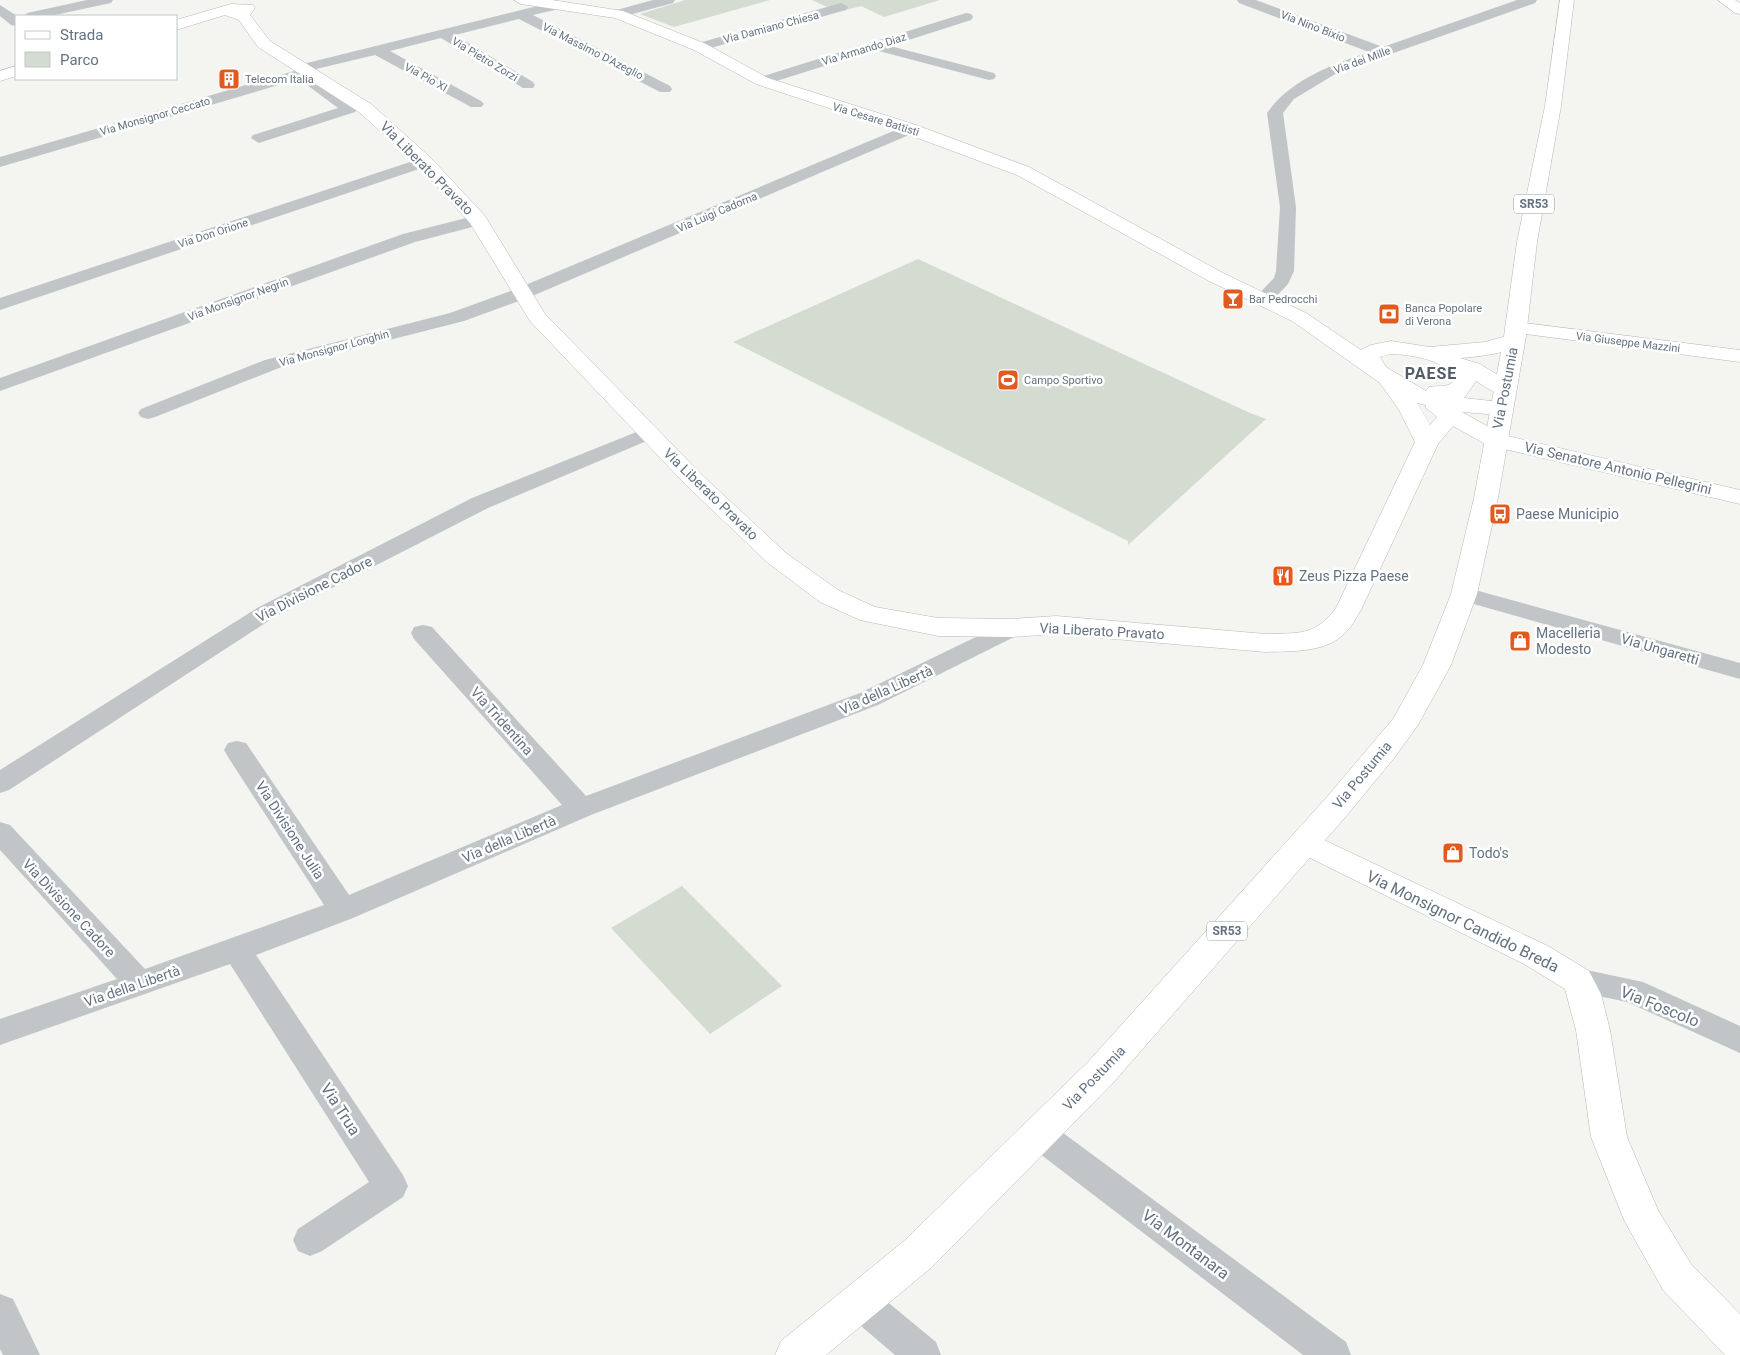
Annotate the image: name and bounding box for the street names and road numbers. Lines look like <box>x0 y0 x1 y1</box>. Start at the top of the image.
street label: Via Damiano Chiesa <box>722 8 820 46</box>
street label: Via Nino Bixio <box>1279 8 1347 45</box>
street label: Via Massimo D'Azeglio <box>540 20 645 83</box>
street label: Via Armando Diaz <box>820 30 908 68</box>
street label: Via Pietro Zorzi <box>449 35 520 84</box>
street label: Via dei Mille <box>1332 44 1392 77</box>
street label: Via Pio XI <box>402 60 449 94</box>
street label: Via Monsignor Ceccato <box>99 95 212 138</box>
street label: Via Cesare Battisti <box>831 100 921 139</box>
street label: Via Liberato Pravato <box>377 118 477 218</box>
street label: Via Luigi Cadorna <box>675 190 759 235</box>
road number: SR53 <box>1514 194 1554 213</box>
street label: Via Don Orione <box>177 216 250 251</box>
street label: Via Monsignor Negrin <box>186 275 290 324</box>
street label: Via Monsignor Longhin <box>278 328 390 369</box>
street label: Via Giuseppe Mazzini <box>1575 330 1681 355</box>
street label: Via Postumia <box>1489 346 1521 430</box>
street label: Via Senatore Antonio Pellegrini <box>1523 439 1713 497</box>
street label: Via Liberato Pravato <box>660 445 762 543</box>
street label: Via Divisione Cadore <box>253 553 375 625</box>
street label: Via Liberato Pravato <box>1039 620 1165 642</box>
street label: Via Ungaretti <box>1619 630 1701 668</box>
street label: Via della Libertà <box>837 662 935 718</box>
street label: Via Tridentina <box>467 684 537 758</box>
street label: Via Postumia <box>1329 738 1395 812</box>
street label: Via Divisione Julia <box>252 778 328 882</box>
street label: Via della Libertà <box>460 812 558 866</box>
street label: Via Divisione Cadore <box>19 856 119 960</box>
street label: Via Monsignor Candido Breda <box>1364 867 1562 976</box>
road number: SR53 <box>1207 921 1247 940</box>
street label: Via della Libertà <box>82 962 182 1010</box>
street label: Via Foscolo <box>1618 982 1702 1031</box>
street label: Via Postumia <box>1059 1043 1129 1113</box>
street label: Via Trua <box>317 1080 364 1139</box>
street label: Via Montanara <box>1138 1206 1233 1283</box>

